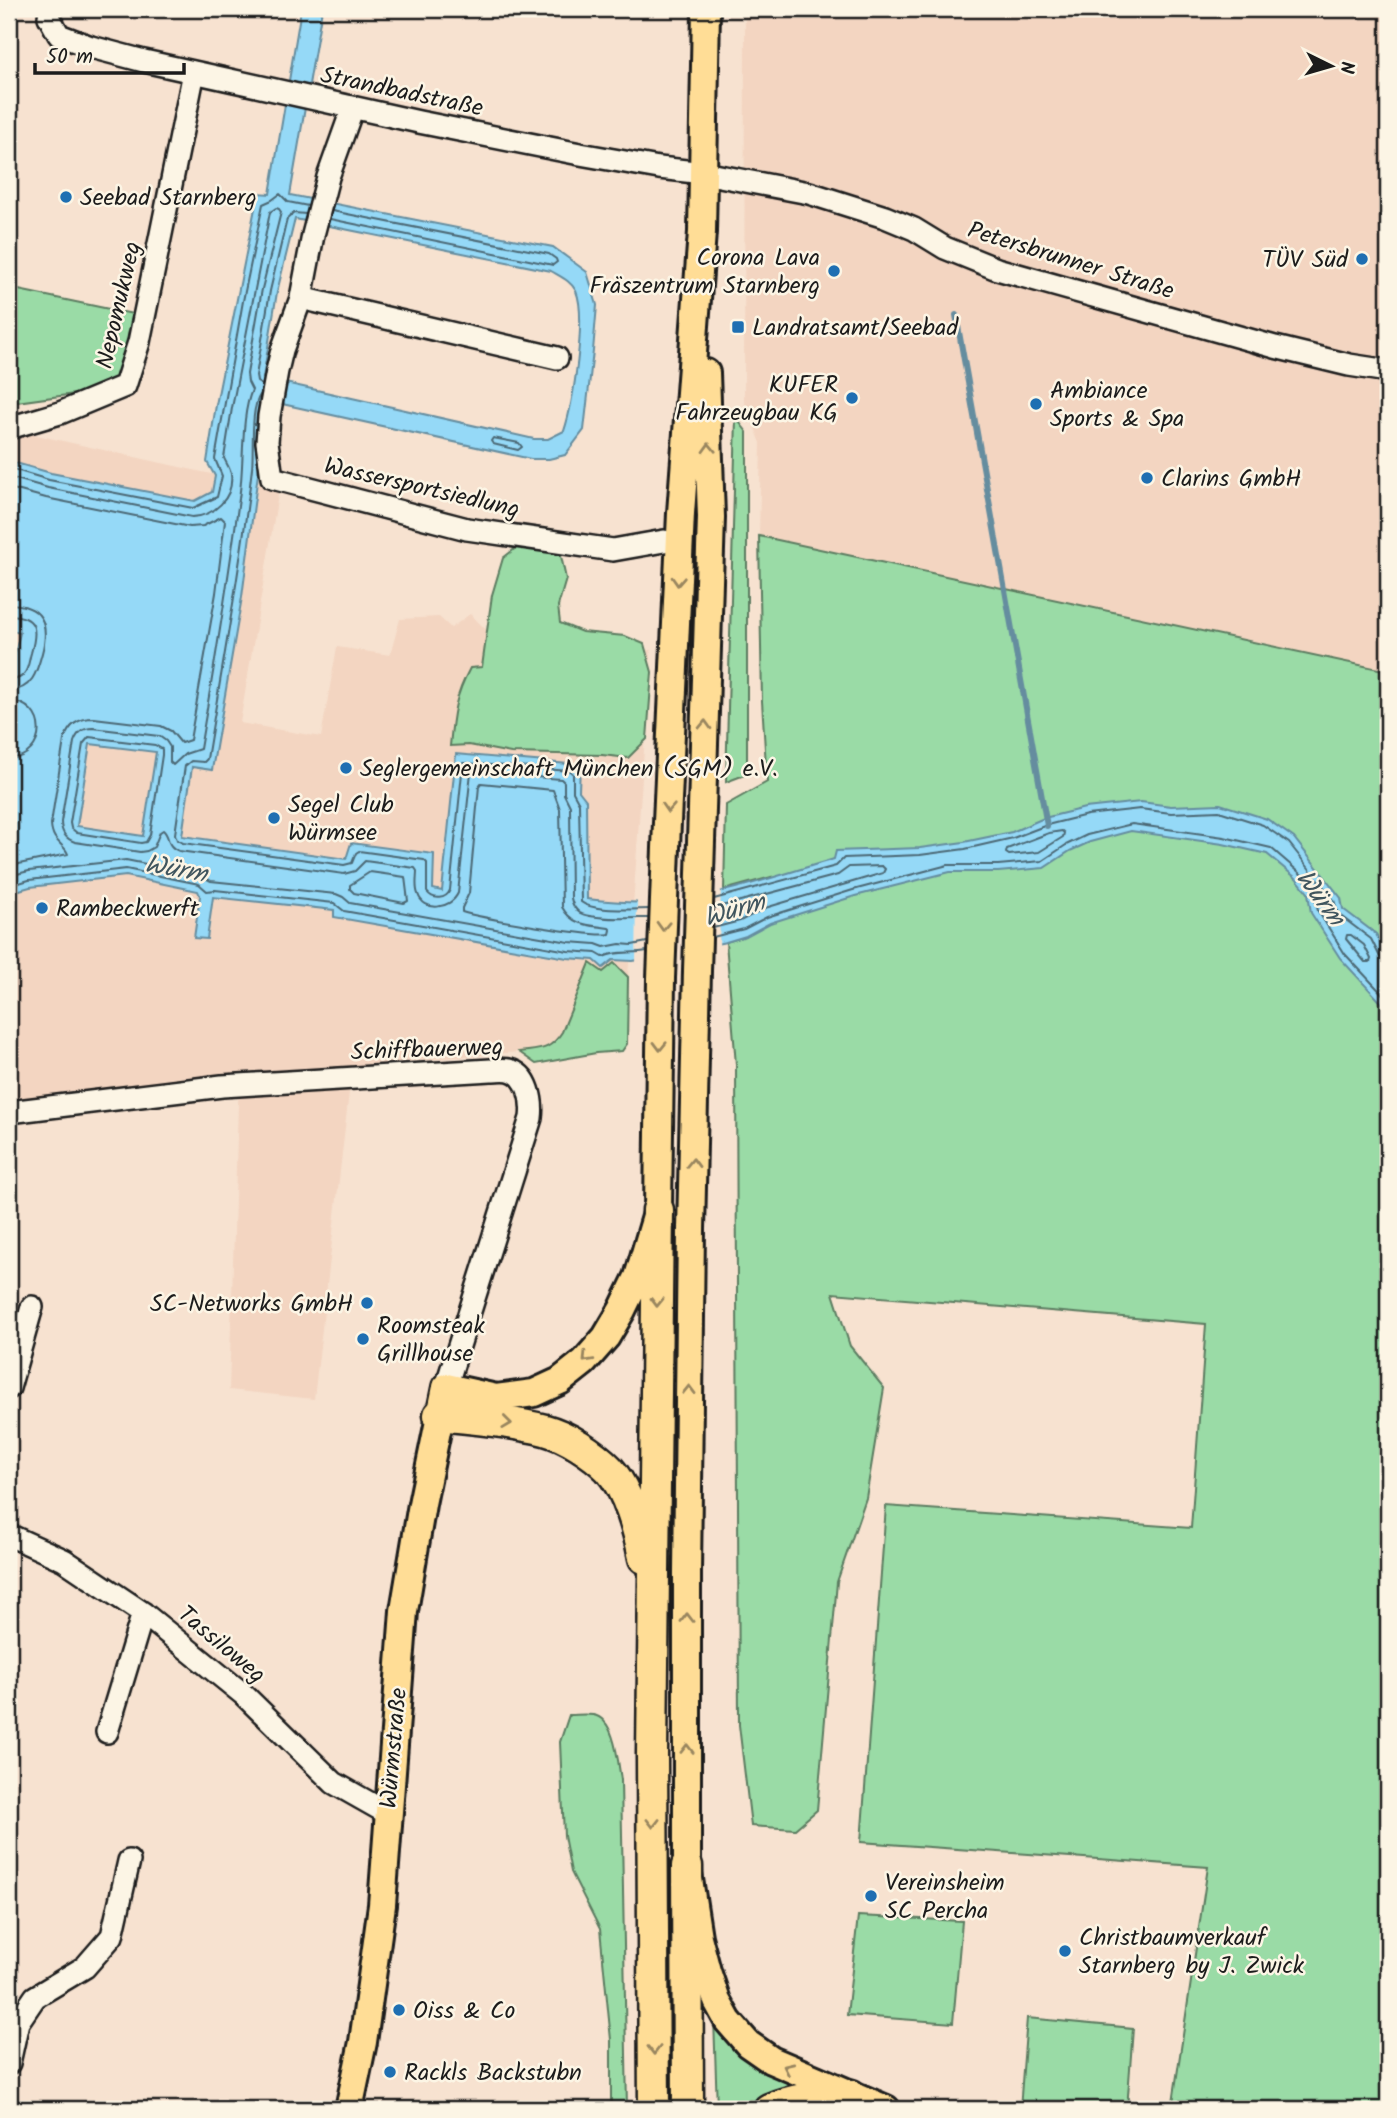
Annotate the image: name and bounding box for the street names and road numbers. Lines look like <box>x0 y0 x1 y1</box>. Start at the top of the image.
street label: Strandbadstraße <box>317 56 487 129</box>
street label: Petersbrunner Straße <box>962 211 1179 311</box>
street label: Nepomukweg <box>86 238 153 373</box>
street label: Wassersportsiedlung <box>320 447 523 530</box>
street label: Schiffbauerweg <box>350 1028 504 1073</box>
street label: Tassiloweg <box>168 1596 274 1694</box>
street label: Würmstraße <box>370 1686 419 1810</box>

